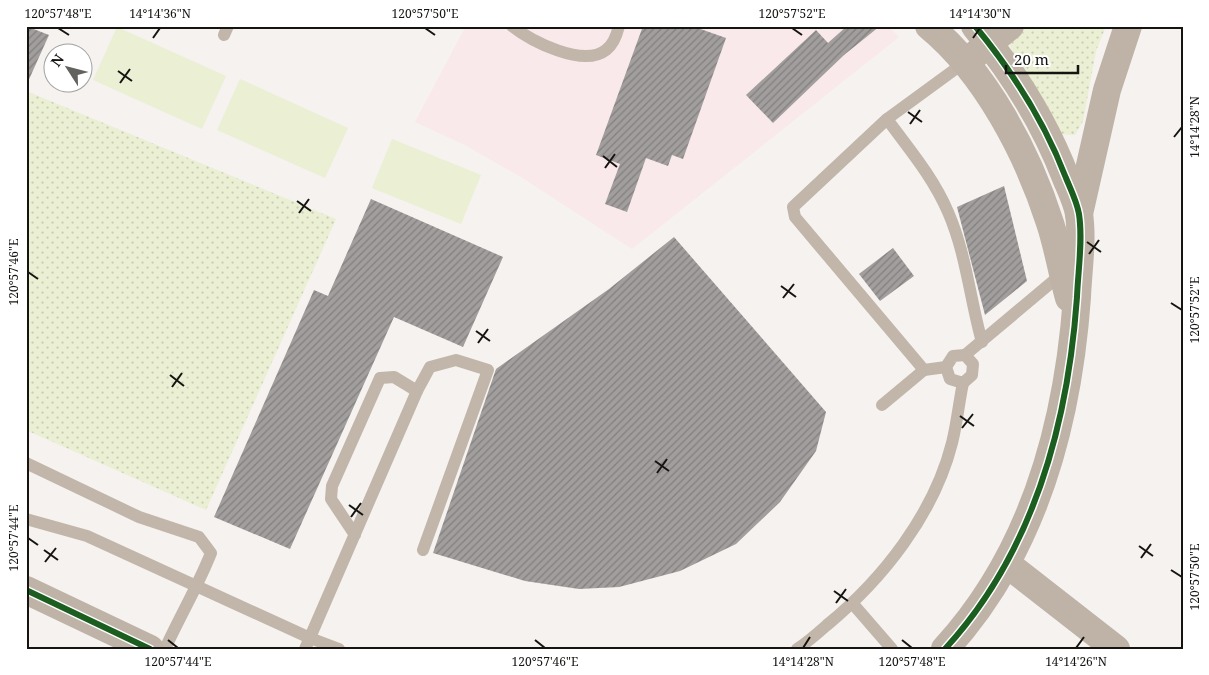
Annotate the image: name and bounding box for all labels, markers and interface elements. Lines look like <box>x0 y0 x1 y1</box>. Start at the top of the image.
text: 120°57'48"E <box>25 5 91 22</box>
text: 14°14'36"N <box>129 5 191 22</box>
text: 120°57'50"E <box>392 5 458 22</box>
text: 120°57'52"E <box>759 5 825 22</box>
text: 14°14'30"N <box>949 5 1011 22</box>
north arrow <box>42 42 92 92</box>
scale bar <box>1006 42 1079 74</box>
text: 20 m <box>1014 49 1049 69</box>
text: N <box>46 50 68 70</box>
text: 14°14'28"N <box>1186 96 1203 158</box>
text: 120°57'46"E <box>5 239 22 305</box>
text: 120°57'52"E <box>1186 277 1203 343</box>
text: 120°57'44"E <box>5 505 22 571</box>
text: 120°57'50"E <box>1186 544 1203 610</box>
text: 120°57'44"E <box>145 653 211 670</box>
text: 120°57'46"E <box>512 653 578 670</box>
text: 14°14'28"N <box>772 653 834 670</box>
text: 120°57'48"E <box>879 653 945 670</box>
text: 14°14'26"N <box>1045 653 1107 670</box>

